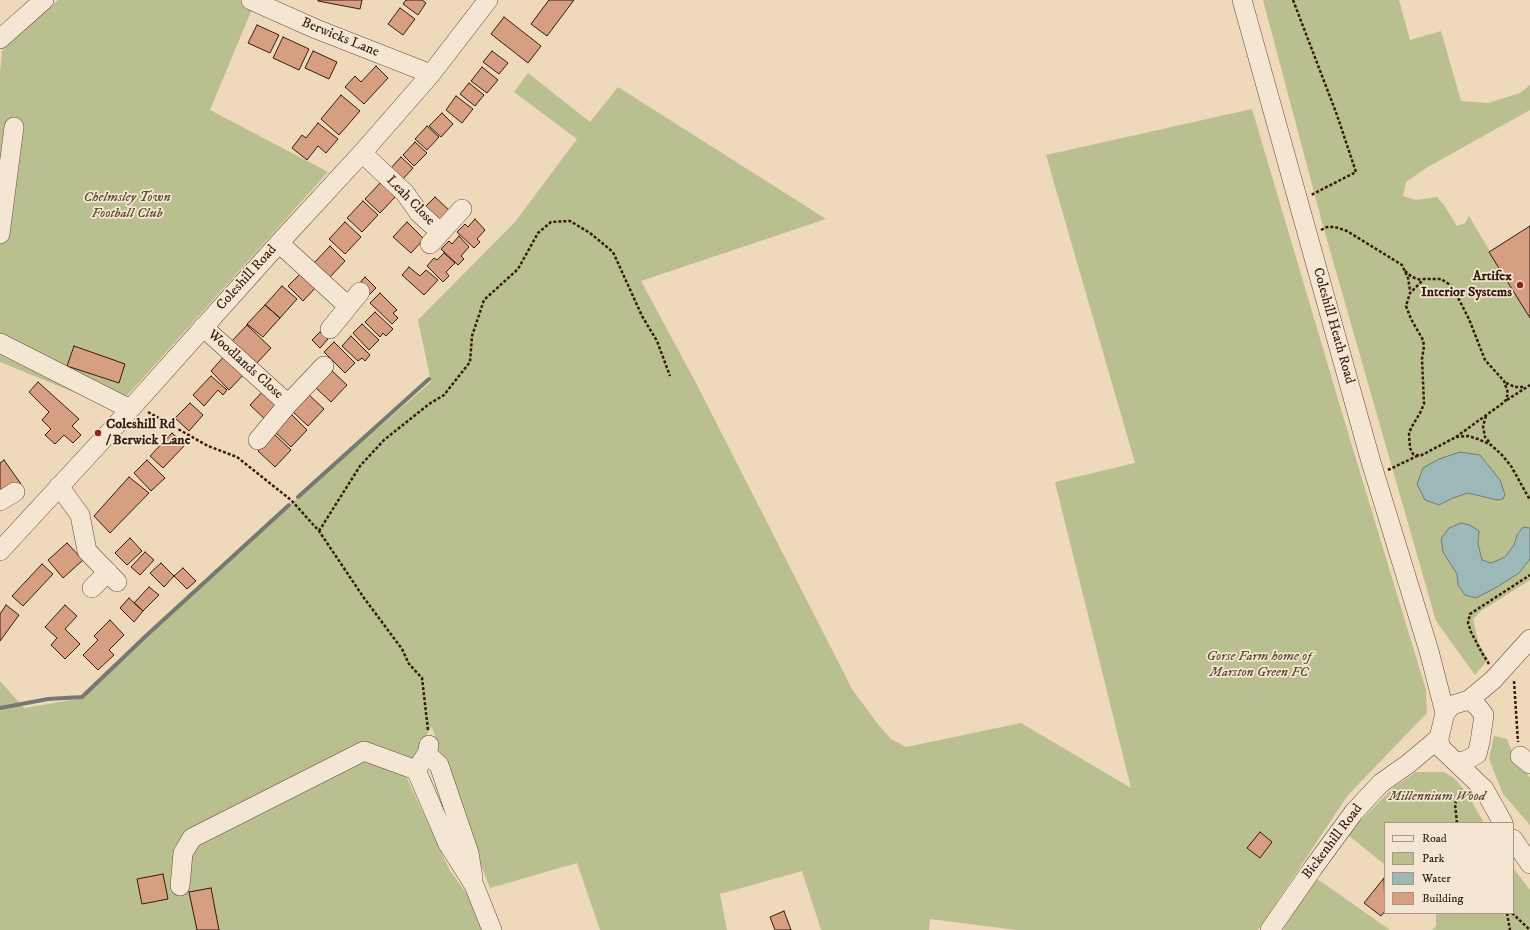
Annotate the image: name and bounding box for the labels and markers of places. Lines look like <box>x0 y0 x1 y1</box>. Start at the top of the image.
place label: Artifex Interior Systems <box>1421 269 1512 302</box>
marker: Artifex Interior Systems <box>1515 280 1525 290</box>
place label: Coleshill Rd / Berwick Lane <box>106 417 190 450</box>
marker: Coleshill Rd / Berwick Lane <box>93 428 103 438</box>

